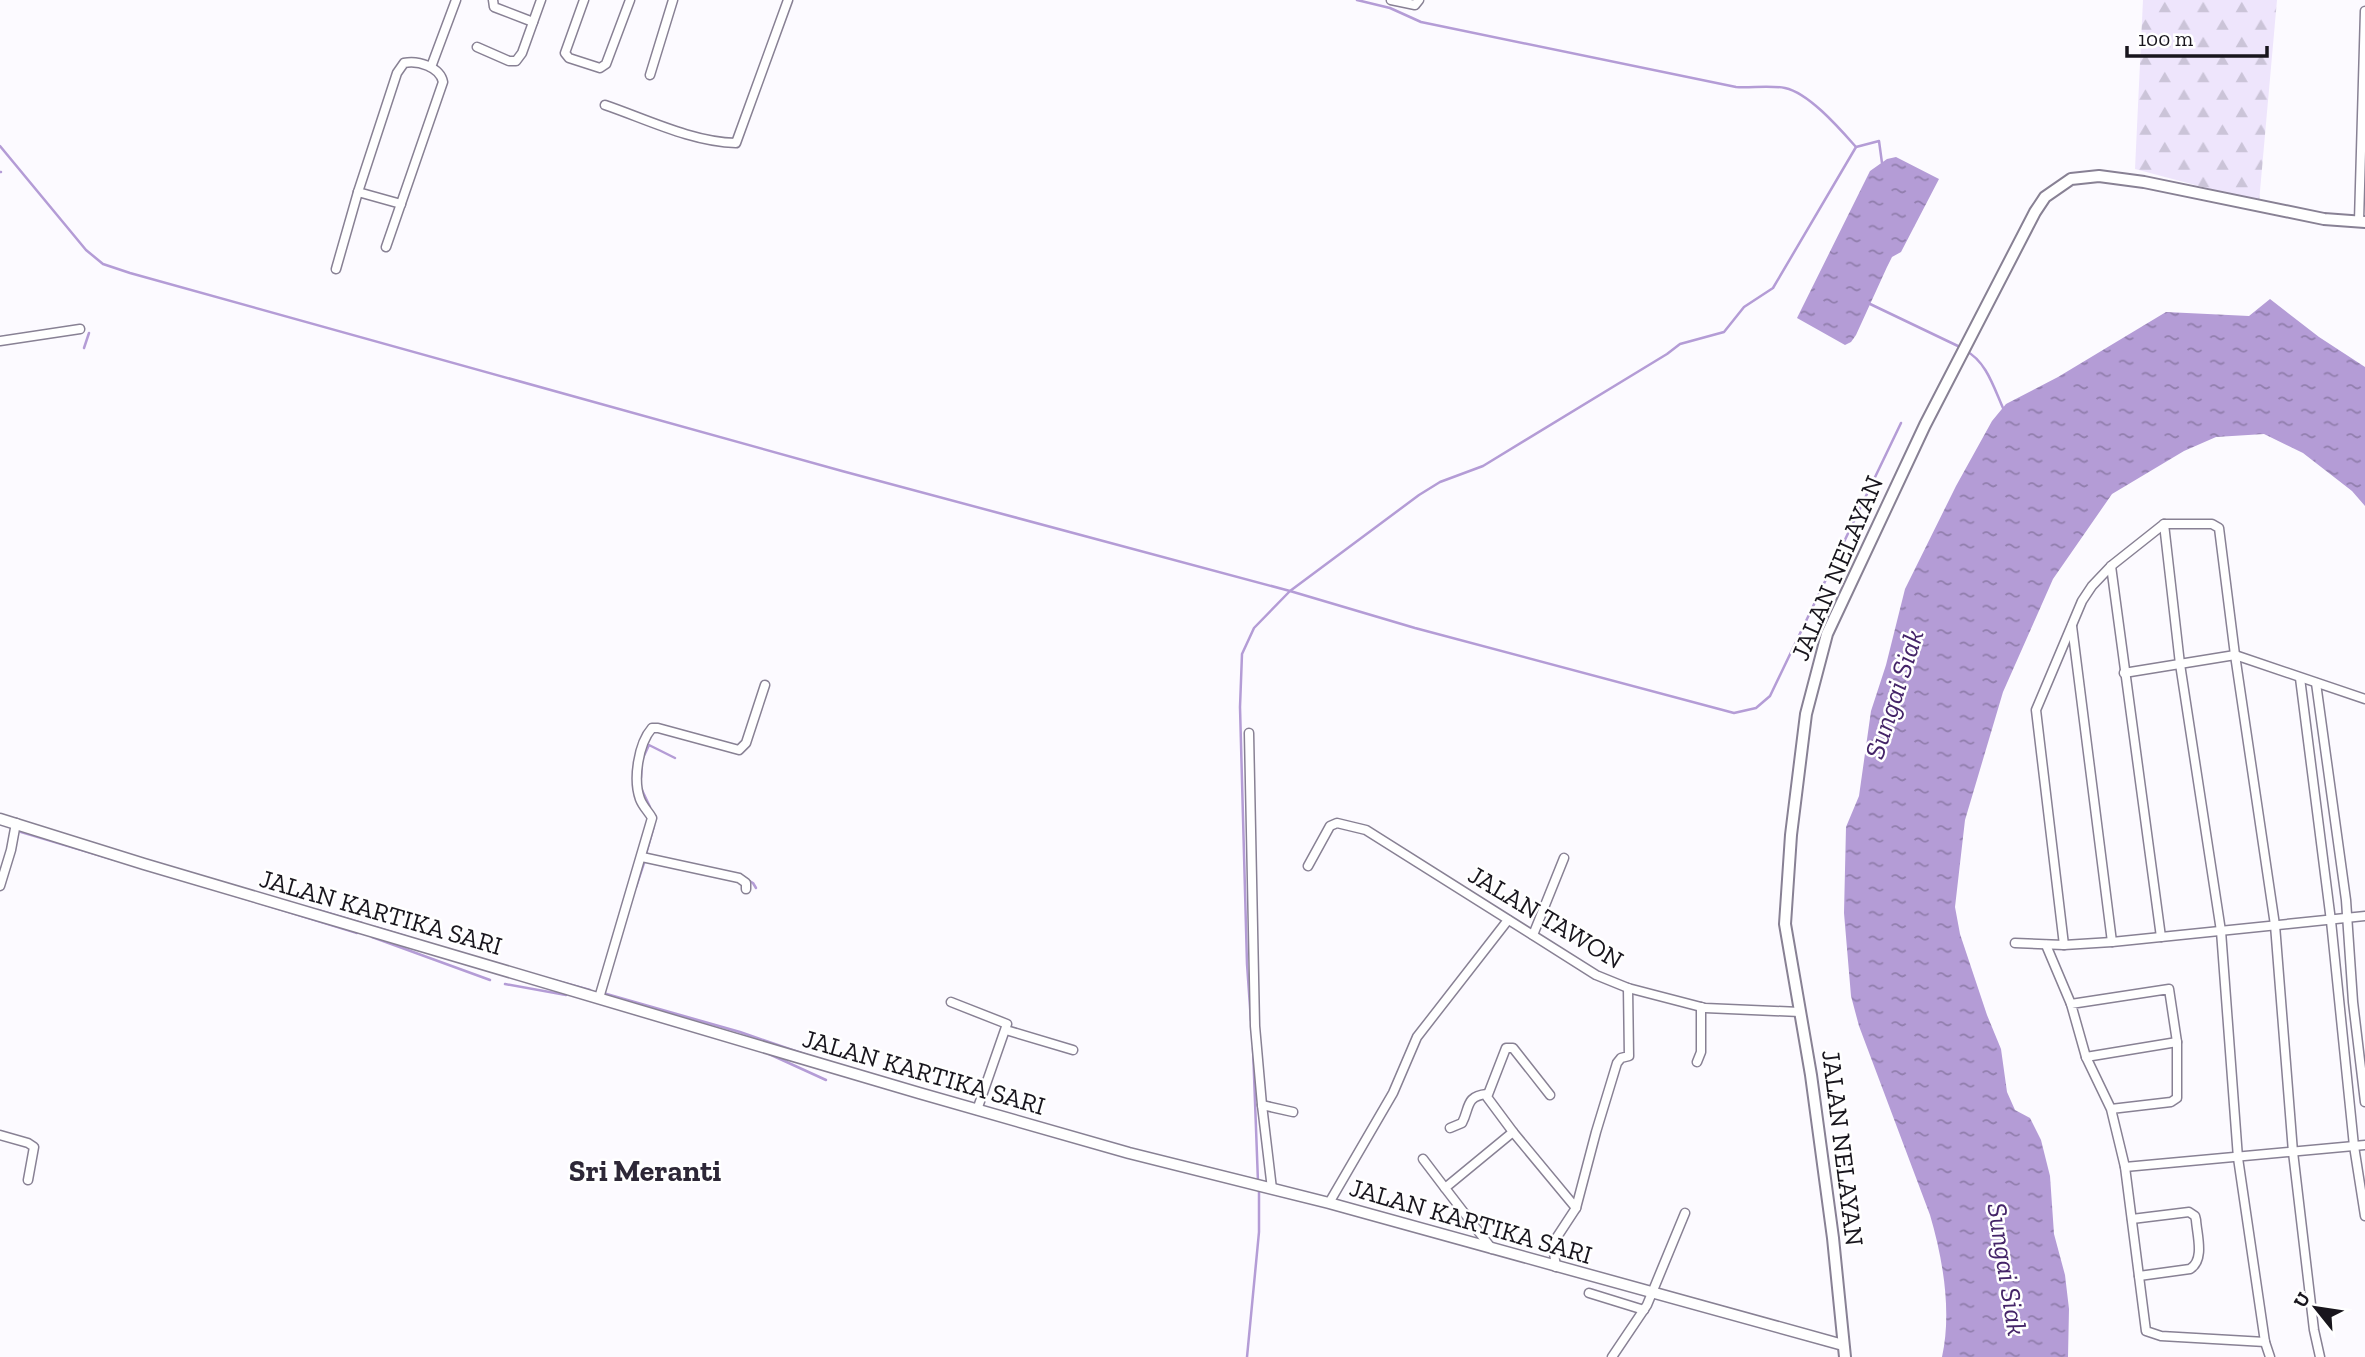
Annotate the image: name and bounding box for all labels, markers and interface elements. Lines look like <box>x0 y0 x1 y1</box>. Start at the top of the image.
scale bar <box>2127 14 2267 58</box>
text: 100 m <box>2138 26 2193 51</box>
street label: JALAN NELAYAN <box>1784 471 1890 665</box>
water label: Sungai Siak <box>1858 625 1930 763</box>
street label: JALAN TAWON <box>1463 858 1629 976</box>
street label: JALAN KARTIKA SARI <box>256 862 506 962</box>
street label: JALAN KARTIKA SARI <box>799 1022 1049 1122</box>
street label: JALAN NELAYAN <box>1815 1048 1871 1248</box>
district label: Sri Meranti <box>569 1153 721 1189</box>
street label: JALAN KARTIKA SARI <box>1346 1171 1596 1271</box>
water label: Sungai Siak <box>1980 1200 2034 1338</box>
north arrow <box>2281 1273 2351 1343</box>
text: U <box>2288 1288 2315 1311</box>

